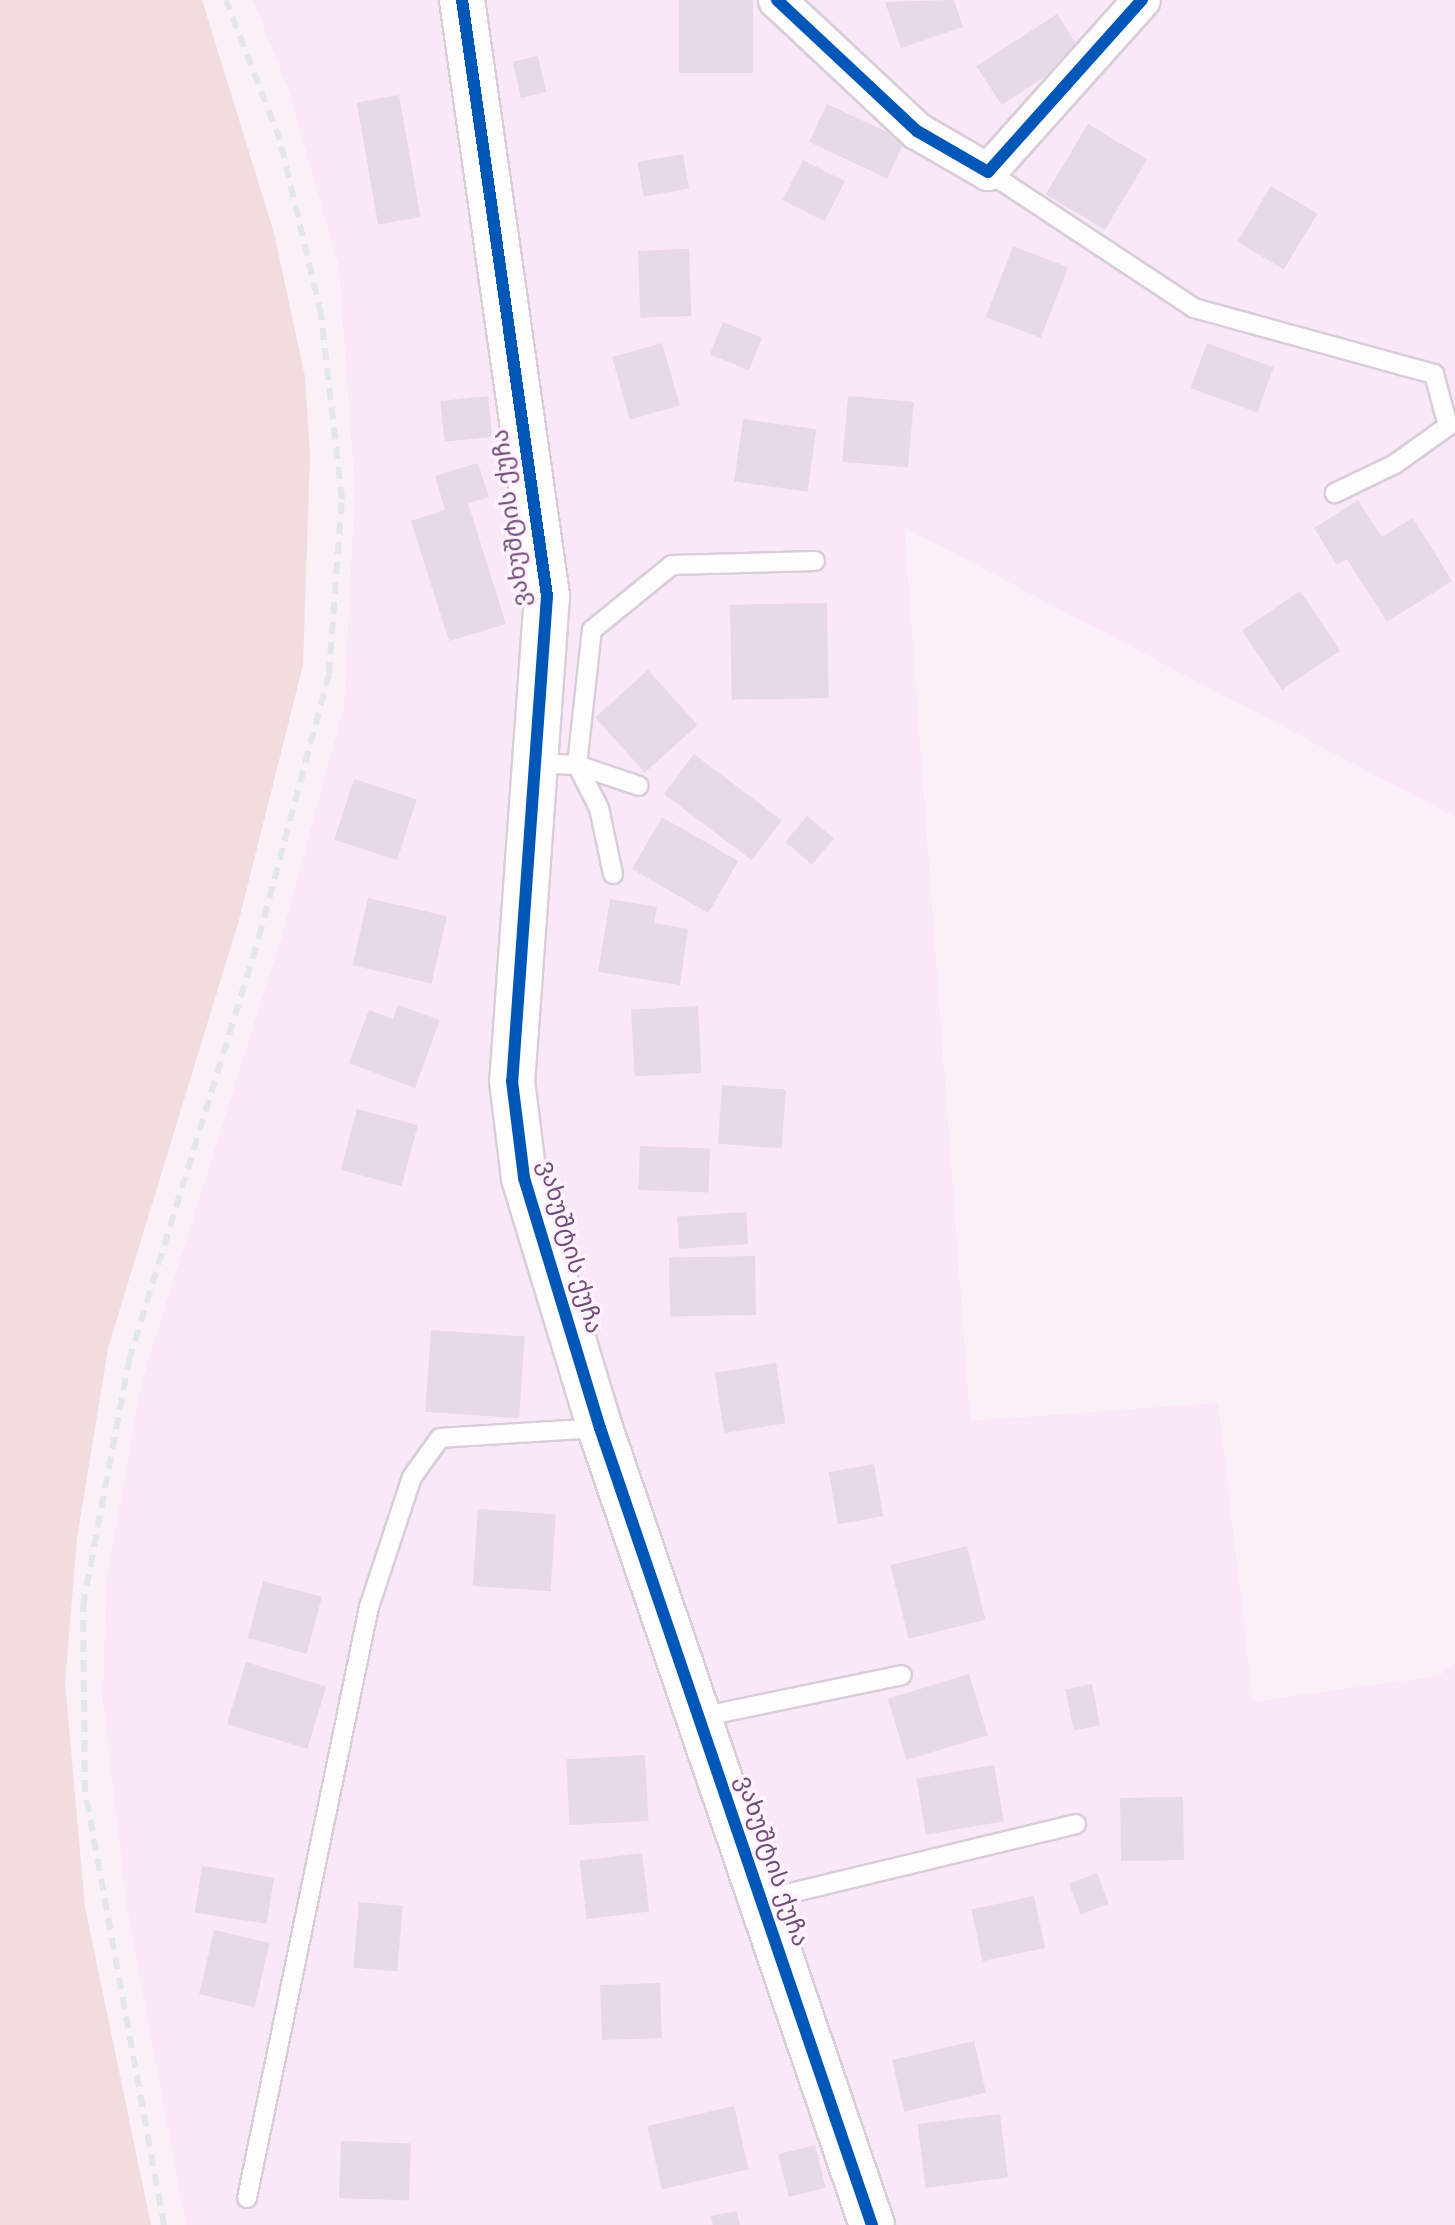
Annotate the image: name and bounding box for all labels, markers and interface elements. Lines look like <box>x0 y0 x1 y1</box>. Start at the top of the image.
street label: ვახუშტის ქუჩა <box>486 428 536 608</box>
street label: ვახუშტის ქუჩა <box>532 1157 608 1337</box>
street label: ვახუშტის ქუჩა <box>729 1772 815 1950</box>

